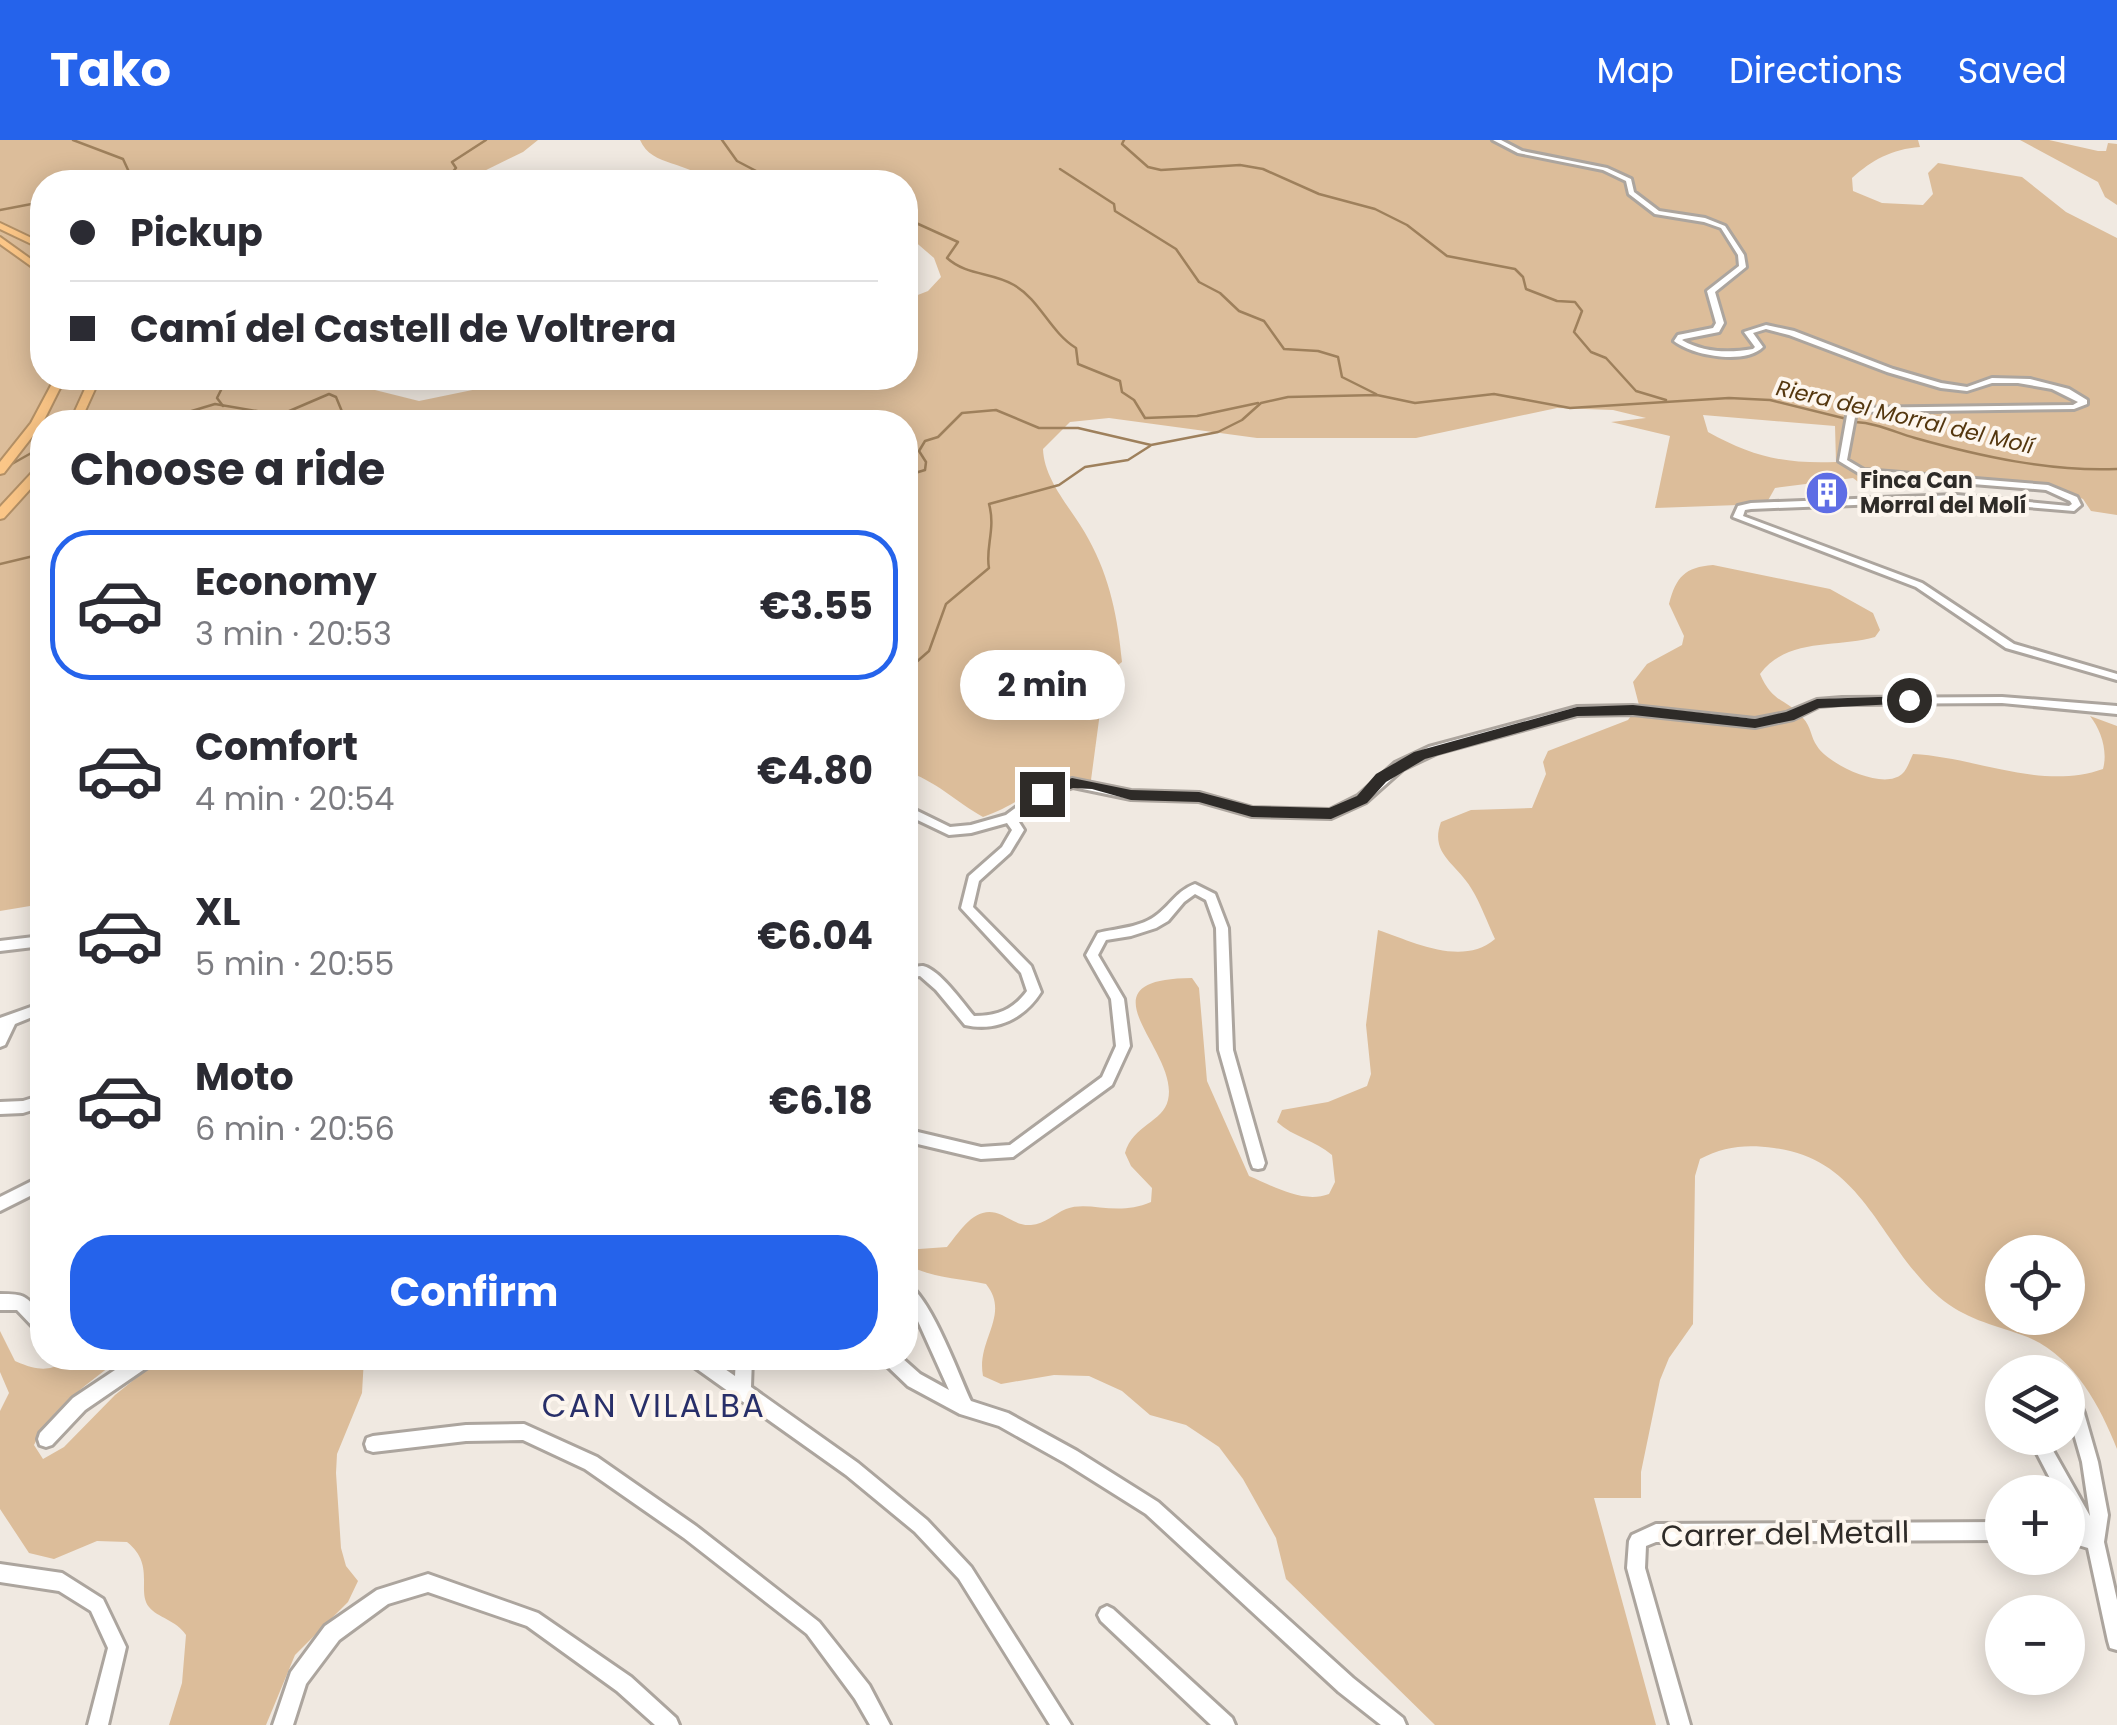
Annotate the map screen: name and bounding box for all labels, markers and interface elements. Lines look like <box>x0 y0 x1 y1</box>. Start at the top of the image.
text: Tako <box>50 36 171 103</box>
text: Map <box>1597 46 1674 95</box>
text: Directions <box>1729 46 1903 95</box>
text: Saved <box>1958 46 2067 95</box>
text: Pickup <box>130 206 263 259</box>
text: Camí del Castell de Voltrera <box>130 302 677 355</box>
water label: Riera del Morral del Molí <box>1773 372 2038 462</box>
text: Choose a ride <box>70 438 385 501</box>
place label: Finca Can Morral del Molí <box>1860 465 2027 521</box>
building icon: Finca Can Morral del Molí <box>1804 470 1850 516</box>
text: Economy <box>195 555 377 608</box>
icon: car <box>75 560 165 650</box>
text: €3.55 <box>760 579 873 632</box>
text: 3 min · 20:53 <box>195 611 392 656</box>
callout: 2 min <box>960 649 1124 719</box>
text: 2 min <box>998 662 1087 707</box>
route start <box>1887 678 1932 723</box>
text: Comfort <box>195 720 358 773</box>
icon: car <box>75 725 165 815</box>
text: €4.80 <box>757 744 873 797</box>
route end <box>1020 772 1065 817</box>
text: 4 min · 20:54 <box>195 776 394 821</box>
text: XL <box>195 885 240 938</box>
icon: car <box>75 890 165 980</box>
text: €6.04 <box>757 909 873 962</box>
text: 5 min · 20:55 <box>195 941 394 986</box>
text: Moto <box>195 1050 294 1103</box>
icon: car <box>75 1055 165 1145</box>
text: €6.18 <box>769 1074 873 1127</box>
text: 6 min · 20:56 <box>195 1106 395 1151</box>
button: Confirm <box>70 1235 878 1350</box>
map controls <box>1985 1235 2085 1695</box>
button: locate <box>1985 1235 2085 1335</box>
button: layers <box>1985 1355 2085 1455</box>
district label: CAN VILALBA <box>542 1383 766 1428</box>
button: + <box>1985 1475 2085 1575</box>
street label: Carrer del Metall <box>1661 1510 1909 1558</box>
button: − <box>1985 1595 2085 1695</box>

